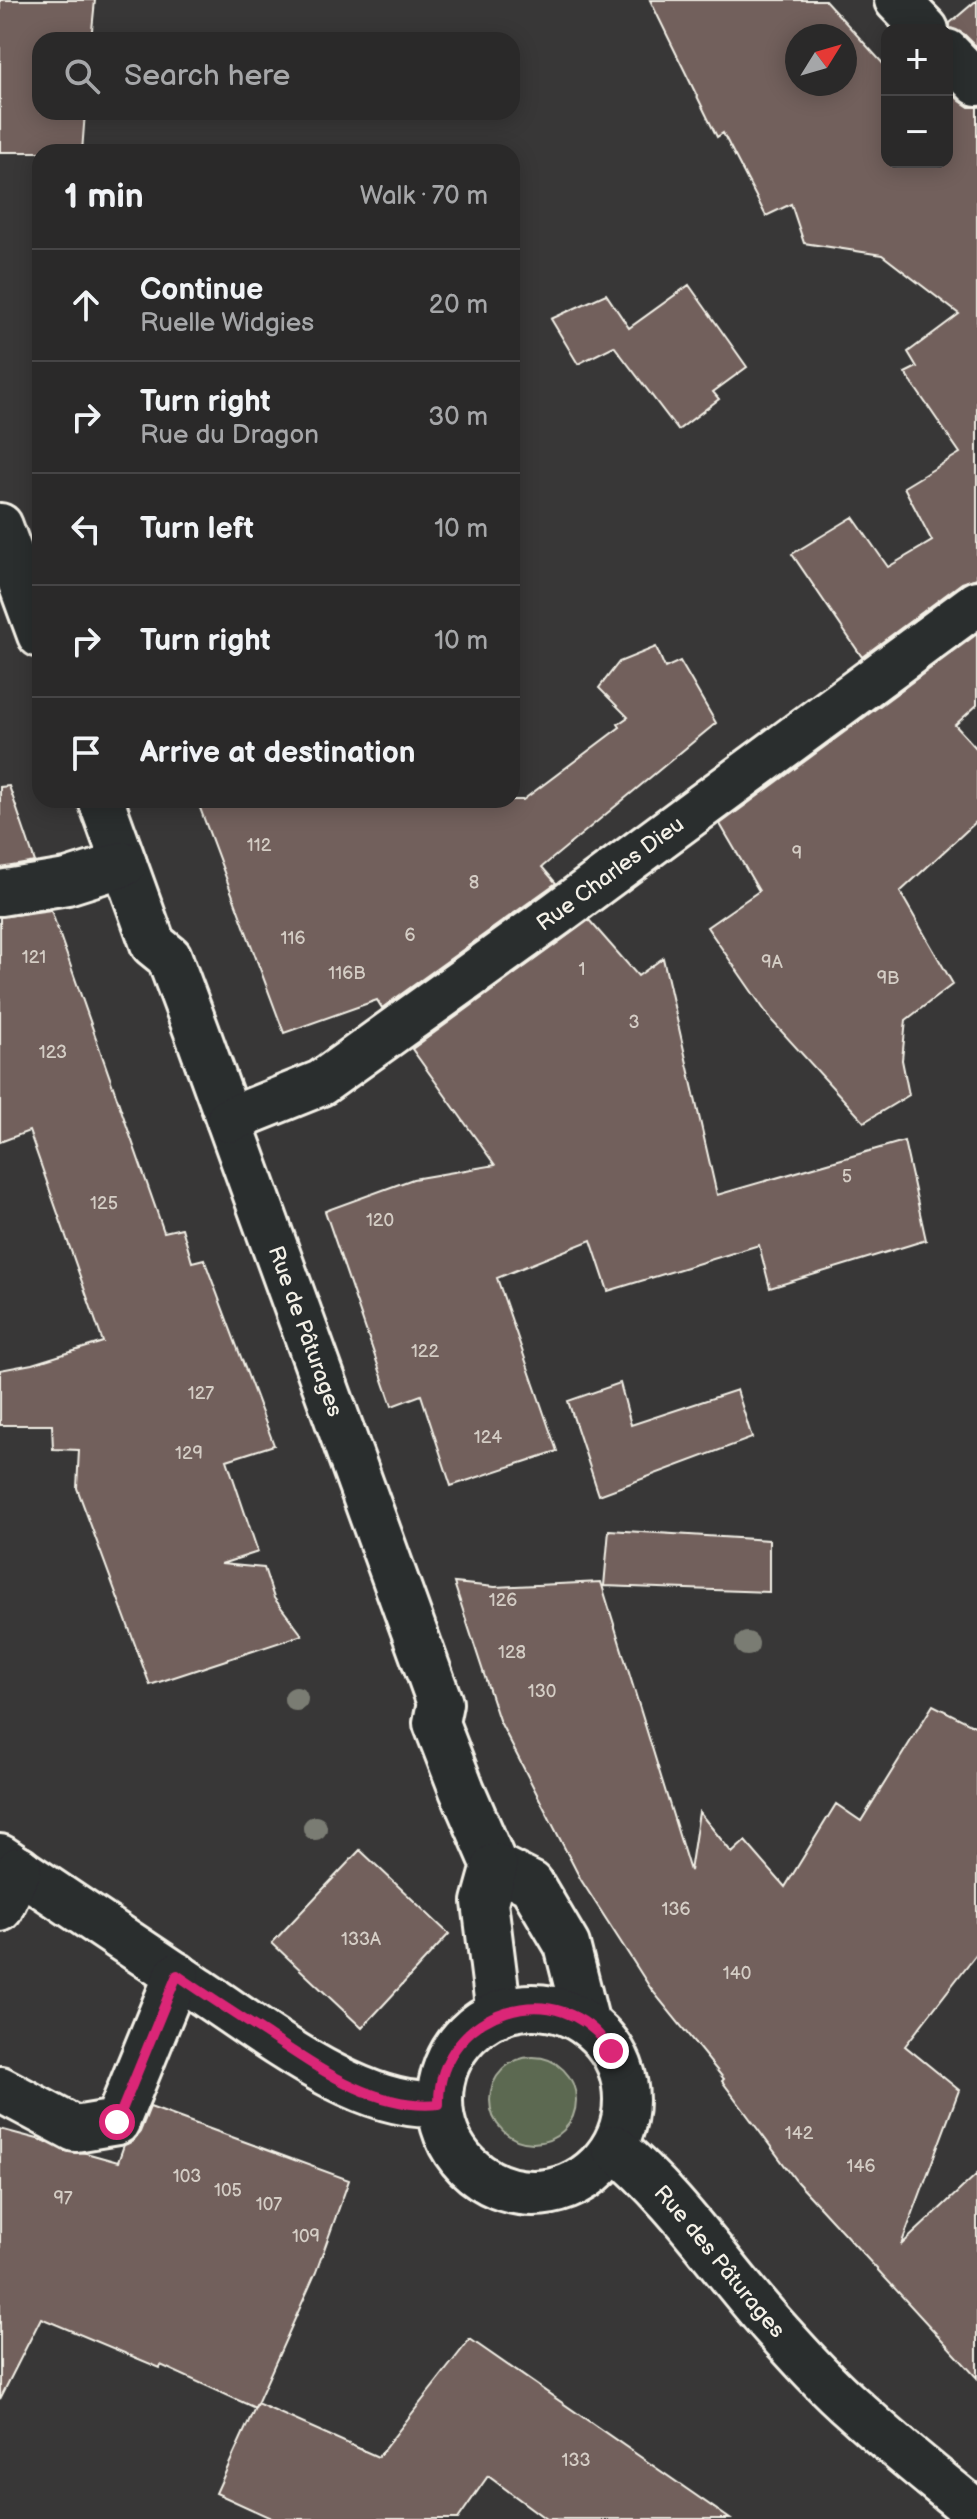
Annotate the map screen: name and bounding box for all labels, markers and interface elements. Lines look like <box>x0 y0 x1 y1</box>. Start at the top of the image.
north arrow <box>785 24 857 96</box>
map controls <box>881 24 953 168</box>
button: + <box>881 24 953 96</box>
search box <box>32 32 520 120</box>
icon: search <box>60 54 104 98</box>
text: Search here <box>124 58 290 94</box>
button: − <box>881 96 953 168</box>
text: 1 min <box>64 176 144 217</box>
text: Walk · 70 m <box>360 181 488 212</box>
text: Continue <box>140 272 263 308</box>
icon: ahead <box>64 283 108 327</box>
text: 20 m <box>429 290 488 321</box>
text: Ruelle Widgies <box>140 308 314 339</box>
text: Turn right <box>140 384 271 420</box>
icon: right <box>64 395 108 439</box>
text: 30 m <box>428 402 488 433</box>
text: Rue du Dragon <box>140 420 319 451</box>
icon: left <box>64 507 108 551</box>
text: Turn left <box>140 511 254 547</box>
text: 10 m <box>434 514 488 545</box>
icon: right <box>64 619 108 663</box>
text: Turn right <box>140 623 271 659</box>
text: 10 m <box>434 626 488 657</box>
icon: arrive <box>64 731 108 775</box>
text: Arrive at destination <box>140 735 416 771</box>
street label: Rue Charles Dieu <box>531 811 689 937</box>
house number: 112 <box>247 835 272 856</box>
house number: 9 <box>792 843 802 864</box>
house number: 8 <box>469 872 479 893</box>
house number: 6 <box>405 925 416 946</box>
house number: 116 <box>281 928 305 949</box>
house number: 121 <box>22 947 46 968</box>
house number: 9A <box>761 952 783 973</box>
house number: 1 <box>579 959 585 980</box>
house number: 116B <box>328 963 366 984</box>
house number: 9B <box>877 968 899 989</box>
house number: 3 <box>628 1012 640 1033</box>
house number: 123 <box>39 1042 67 1063</box>
house number: 5 <box>842 1166 852 1187</box>
house number: 125 <box>90 1193 118 1214</box>
house number: 120 <box>366 1210 394 1231</box>
street label: Rue de Pâturages <box>262 1242 349 1420</box>
house number: 122 <box>411 1341 439 1362</box>
house number: 127 <box>188 1383 214 1404</box>
house number: 124 <box>474 1427 502 1448</box>
house number: 129 <box>175 1443 203 1464</box>
house number: 126 <box>489 1590 517 1611</box>
house number: 128 <box>498 1642 526 1663</box>
house number: 130 <box>528 1681 556 1702</box>
house number: 136 <box>661 1899 691 1920</box>
house number: 133A <box>341 1929 381 1950</box>
house number: 140 <box>723 1963 751 1984</box>
route end <box>593 2033 629 2069</box>
route start <box>99 2104 135 2140</box>
house number: 142 <box>785 2123 814 2144</box>
house number: 146 <box>847 2156 875 2177</box>
house number: 103 <box>173 2166 201 2187</box>
house number: 105 <box>214 2180 242 2201</box>
street label: Rue des Pâturages <box>648 2180 791 2344</box>
house number: 97 <box>53 2188 73 2209</box>
house number: 107 <box>256 2194 282 2215</box>
house number: 109 <box>292 2226 320 2247</box>
house number: 133 <box>561 2450 591 2471</box>

